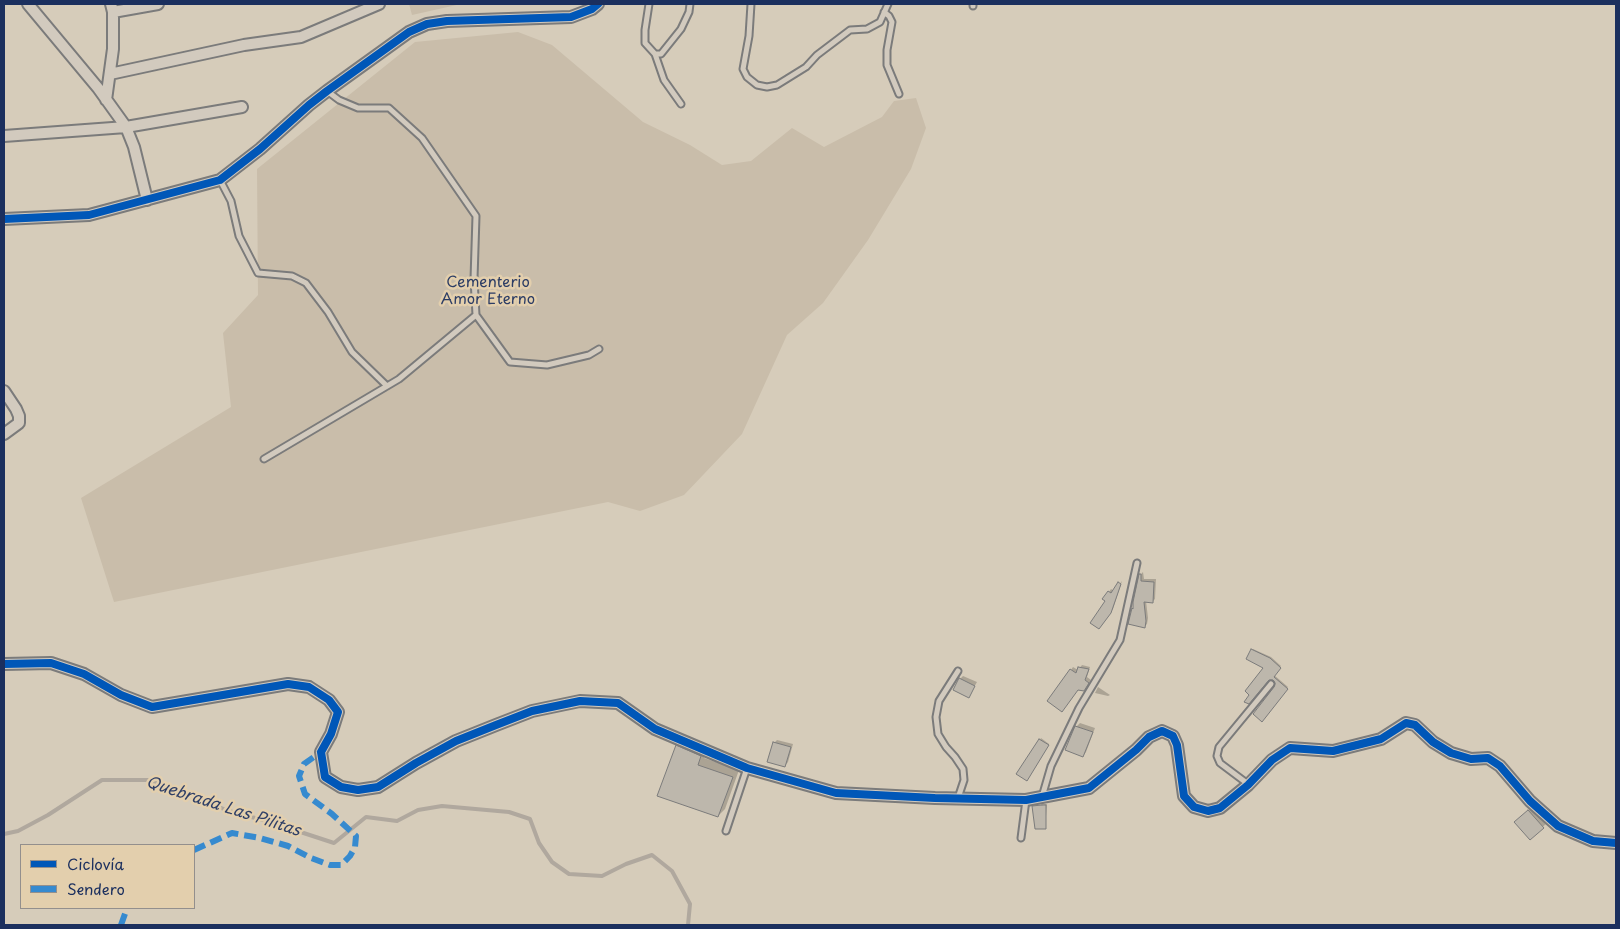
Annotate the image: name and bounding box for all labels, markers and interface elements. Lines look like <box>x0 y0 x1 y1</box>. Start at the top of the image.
park label: Cementerio Amor Eterno <box>441 274 535 309</box>
water label: Quebrada Las Pilitas <box>143 773 303 841</box>
legend <box>20 844 195 909</box>
text: Ciclovía <box>67 852 124 875</box>
text: Sendero <box>67 877 125 900</box>

